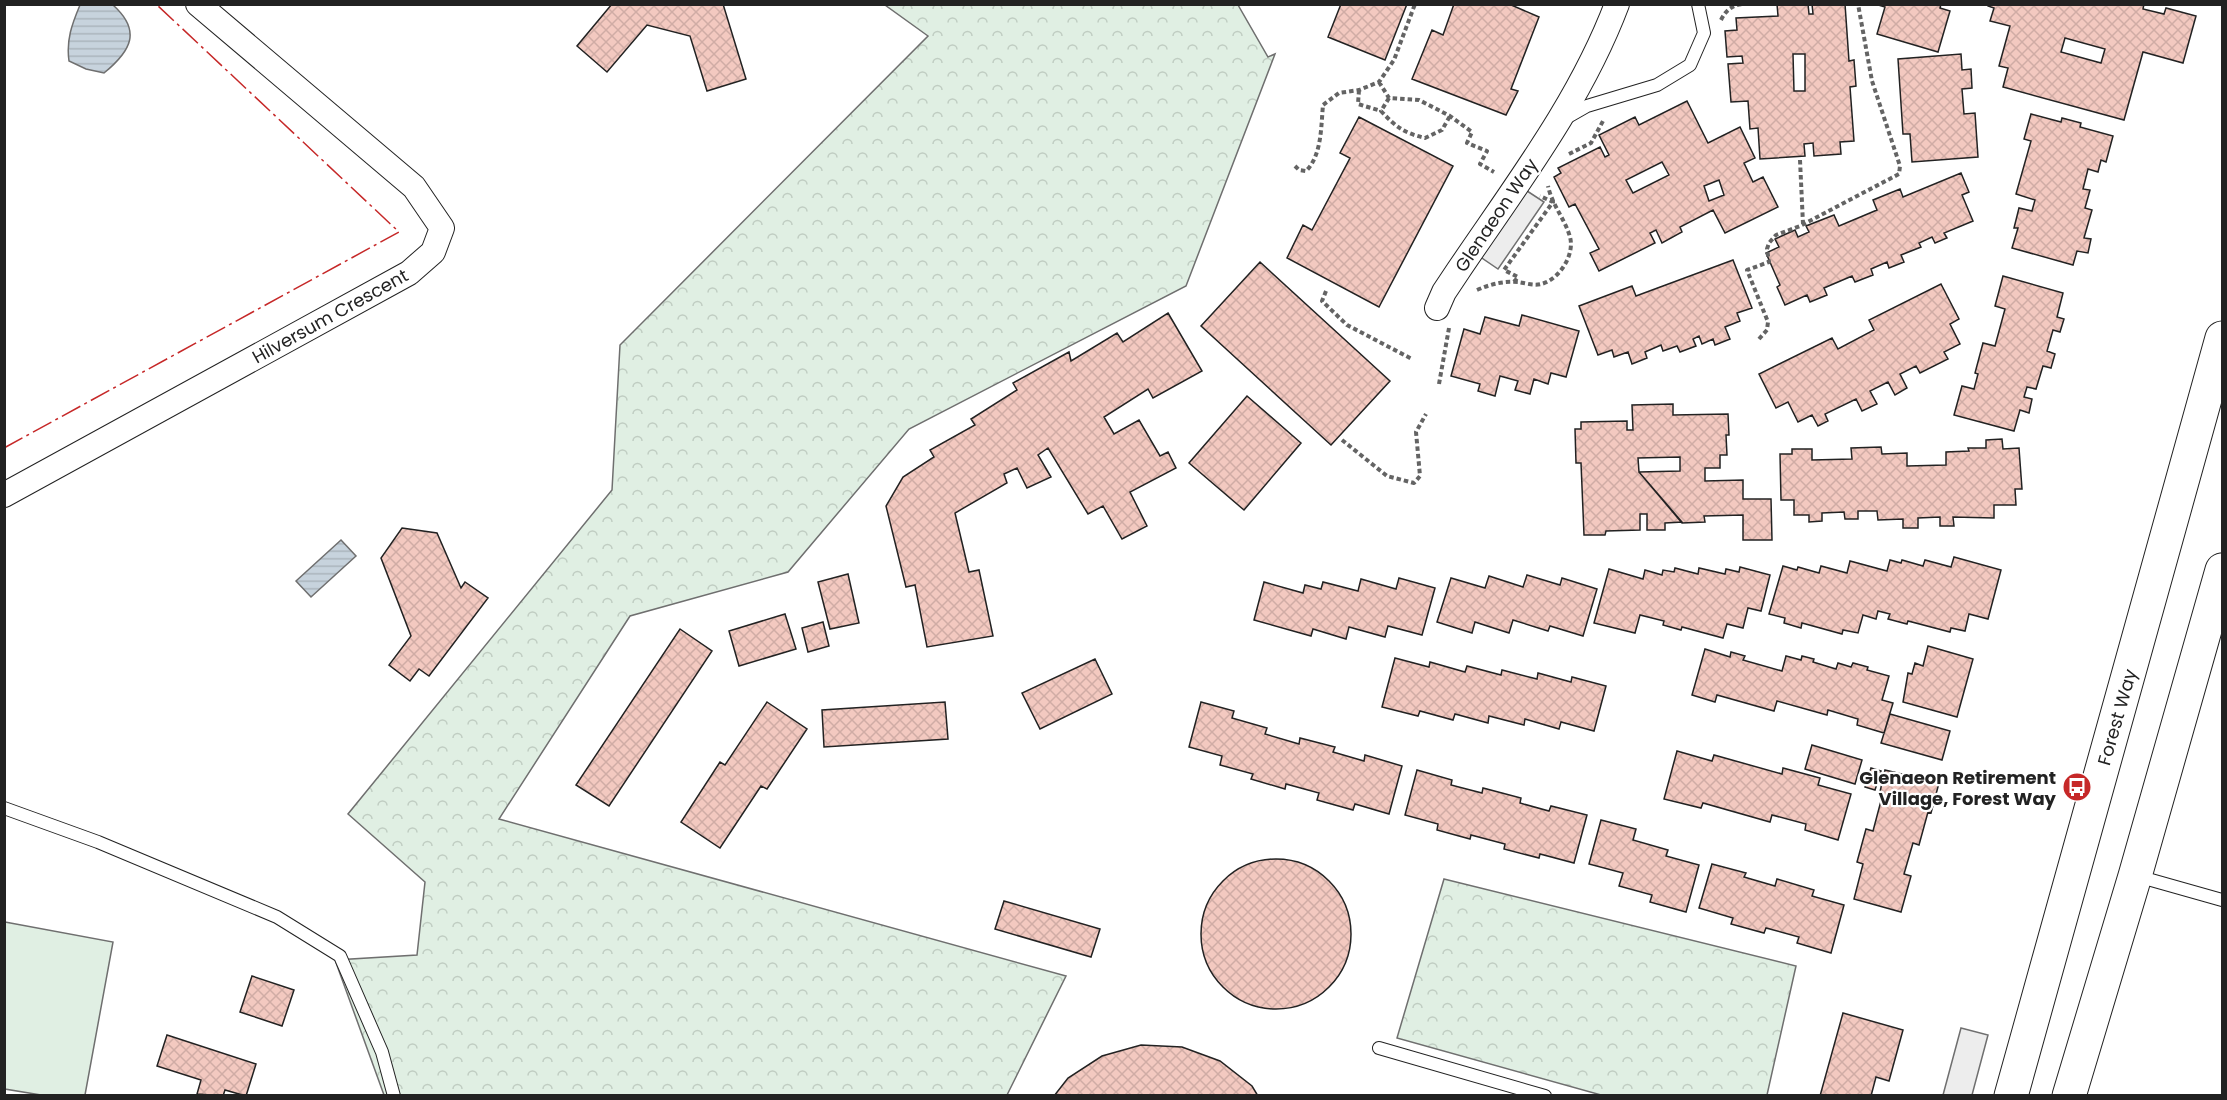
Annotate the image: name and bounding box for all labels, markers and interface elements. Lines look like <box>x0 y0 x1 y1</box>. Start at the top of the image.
street label: Glenaeon Way <box>1449 153 1543 277</box>
street label: Hilversum Crescent <box>247 263 413 369</box>
street label: Forest Way <box>2091 666 2143 768</box>
place label: Glenaeon Retirement Village, Forest Way <box>1859 765 2057 811</box>
bus stop icon: Glenaeon Retirement Village, Forest Way <box>2061 771 2093 803</box>

